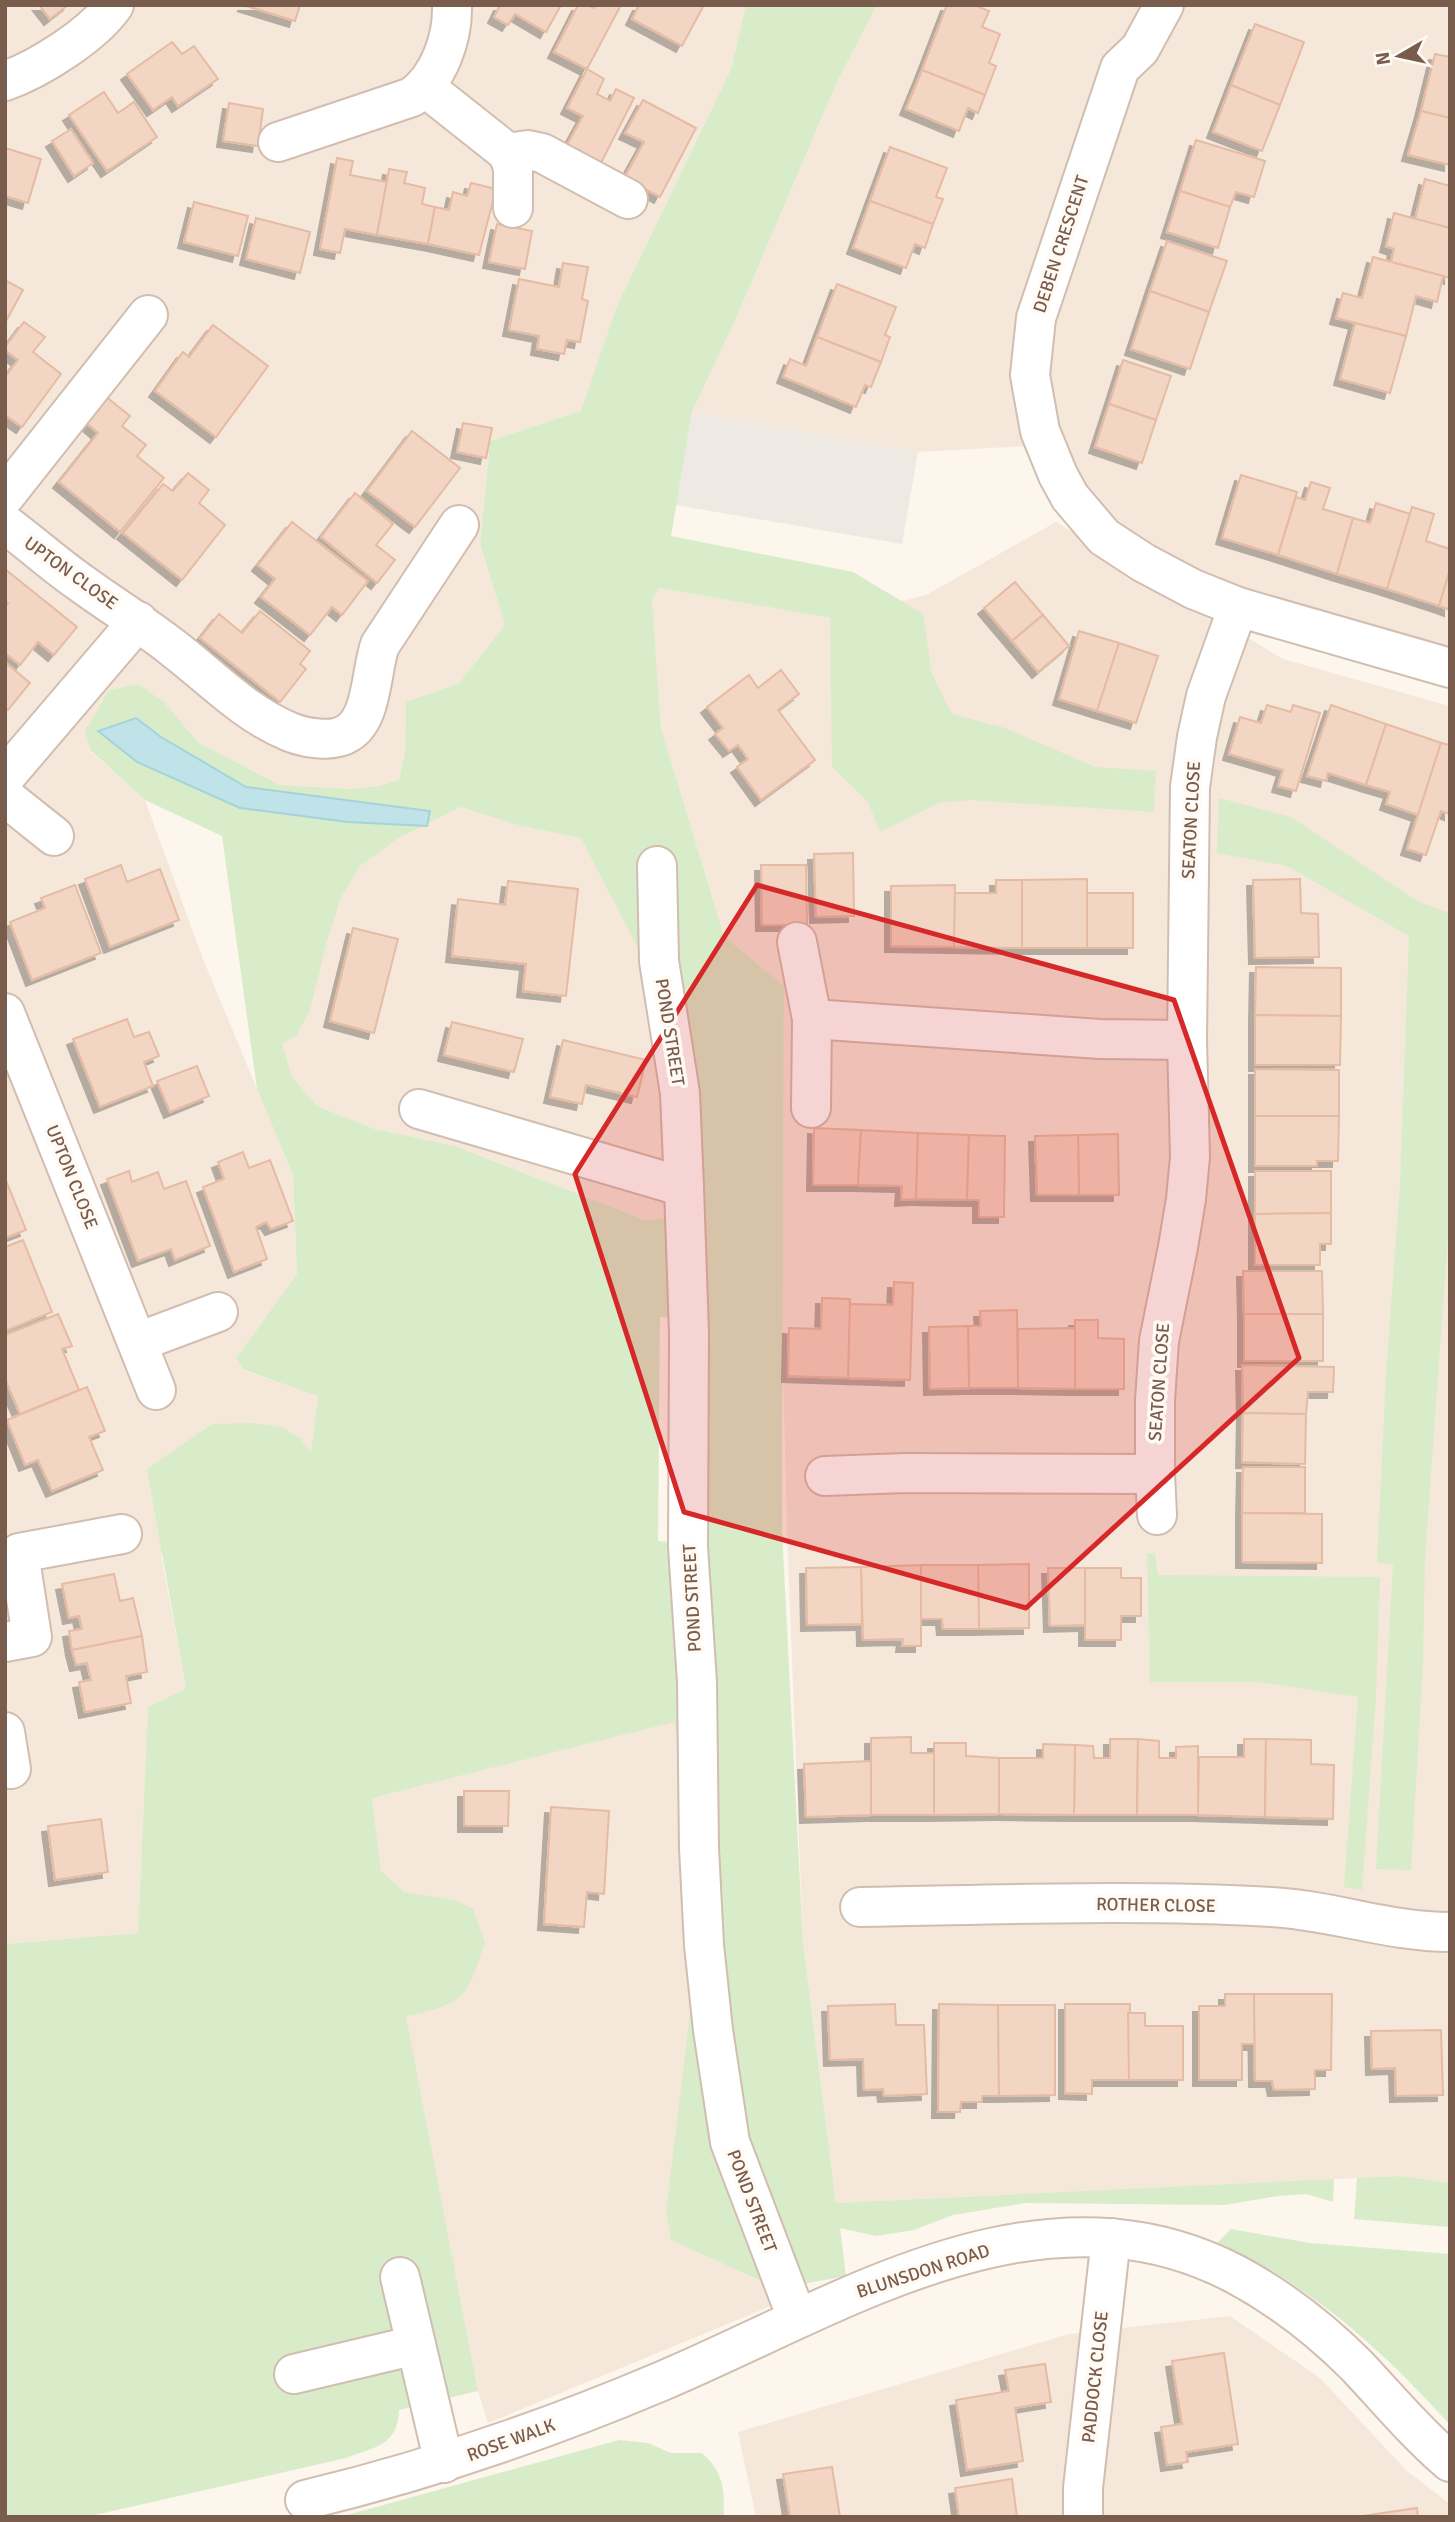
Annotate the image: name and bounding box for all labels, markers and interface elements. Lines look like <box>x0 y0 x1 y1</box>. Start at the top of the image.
north arrow <box>1364 21 1434 91</box>
text: N <box>1370 50 1396 67</box>
street label: DEBEN CRESCENT <box>1028 172 1094 315</box>
street label: UPTON CLOSE <box>20 532 122 614</box>
street label: SEATON CLOSE <box>1177 760 1205 880</box>
street label: POND STREET <box>651 977 689 1087</box>
street label: UPTON CLOSE <box>41 1122 103 1232</box>
street label: SEATON CLOSE <box>1144 1322 1174 1442</box>
street label: POND STREET <box>678 1543 706 1653</box>
street label: ROTHER CLOSE <box>1096 1893 1216 1917</box>
street label: POND STREET <box>722 2146 782 2256</box>
street label: BLUNSDON ROAD <box>854 2239 992 2303</box>
street label: PADDOCK CLOSE <box>1077 2310 1113 2444</box>
street label: ROSE WALK <box>464 2414 558 2466</box>

